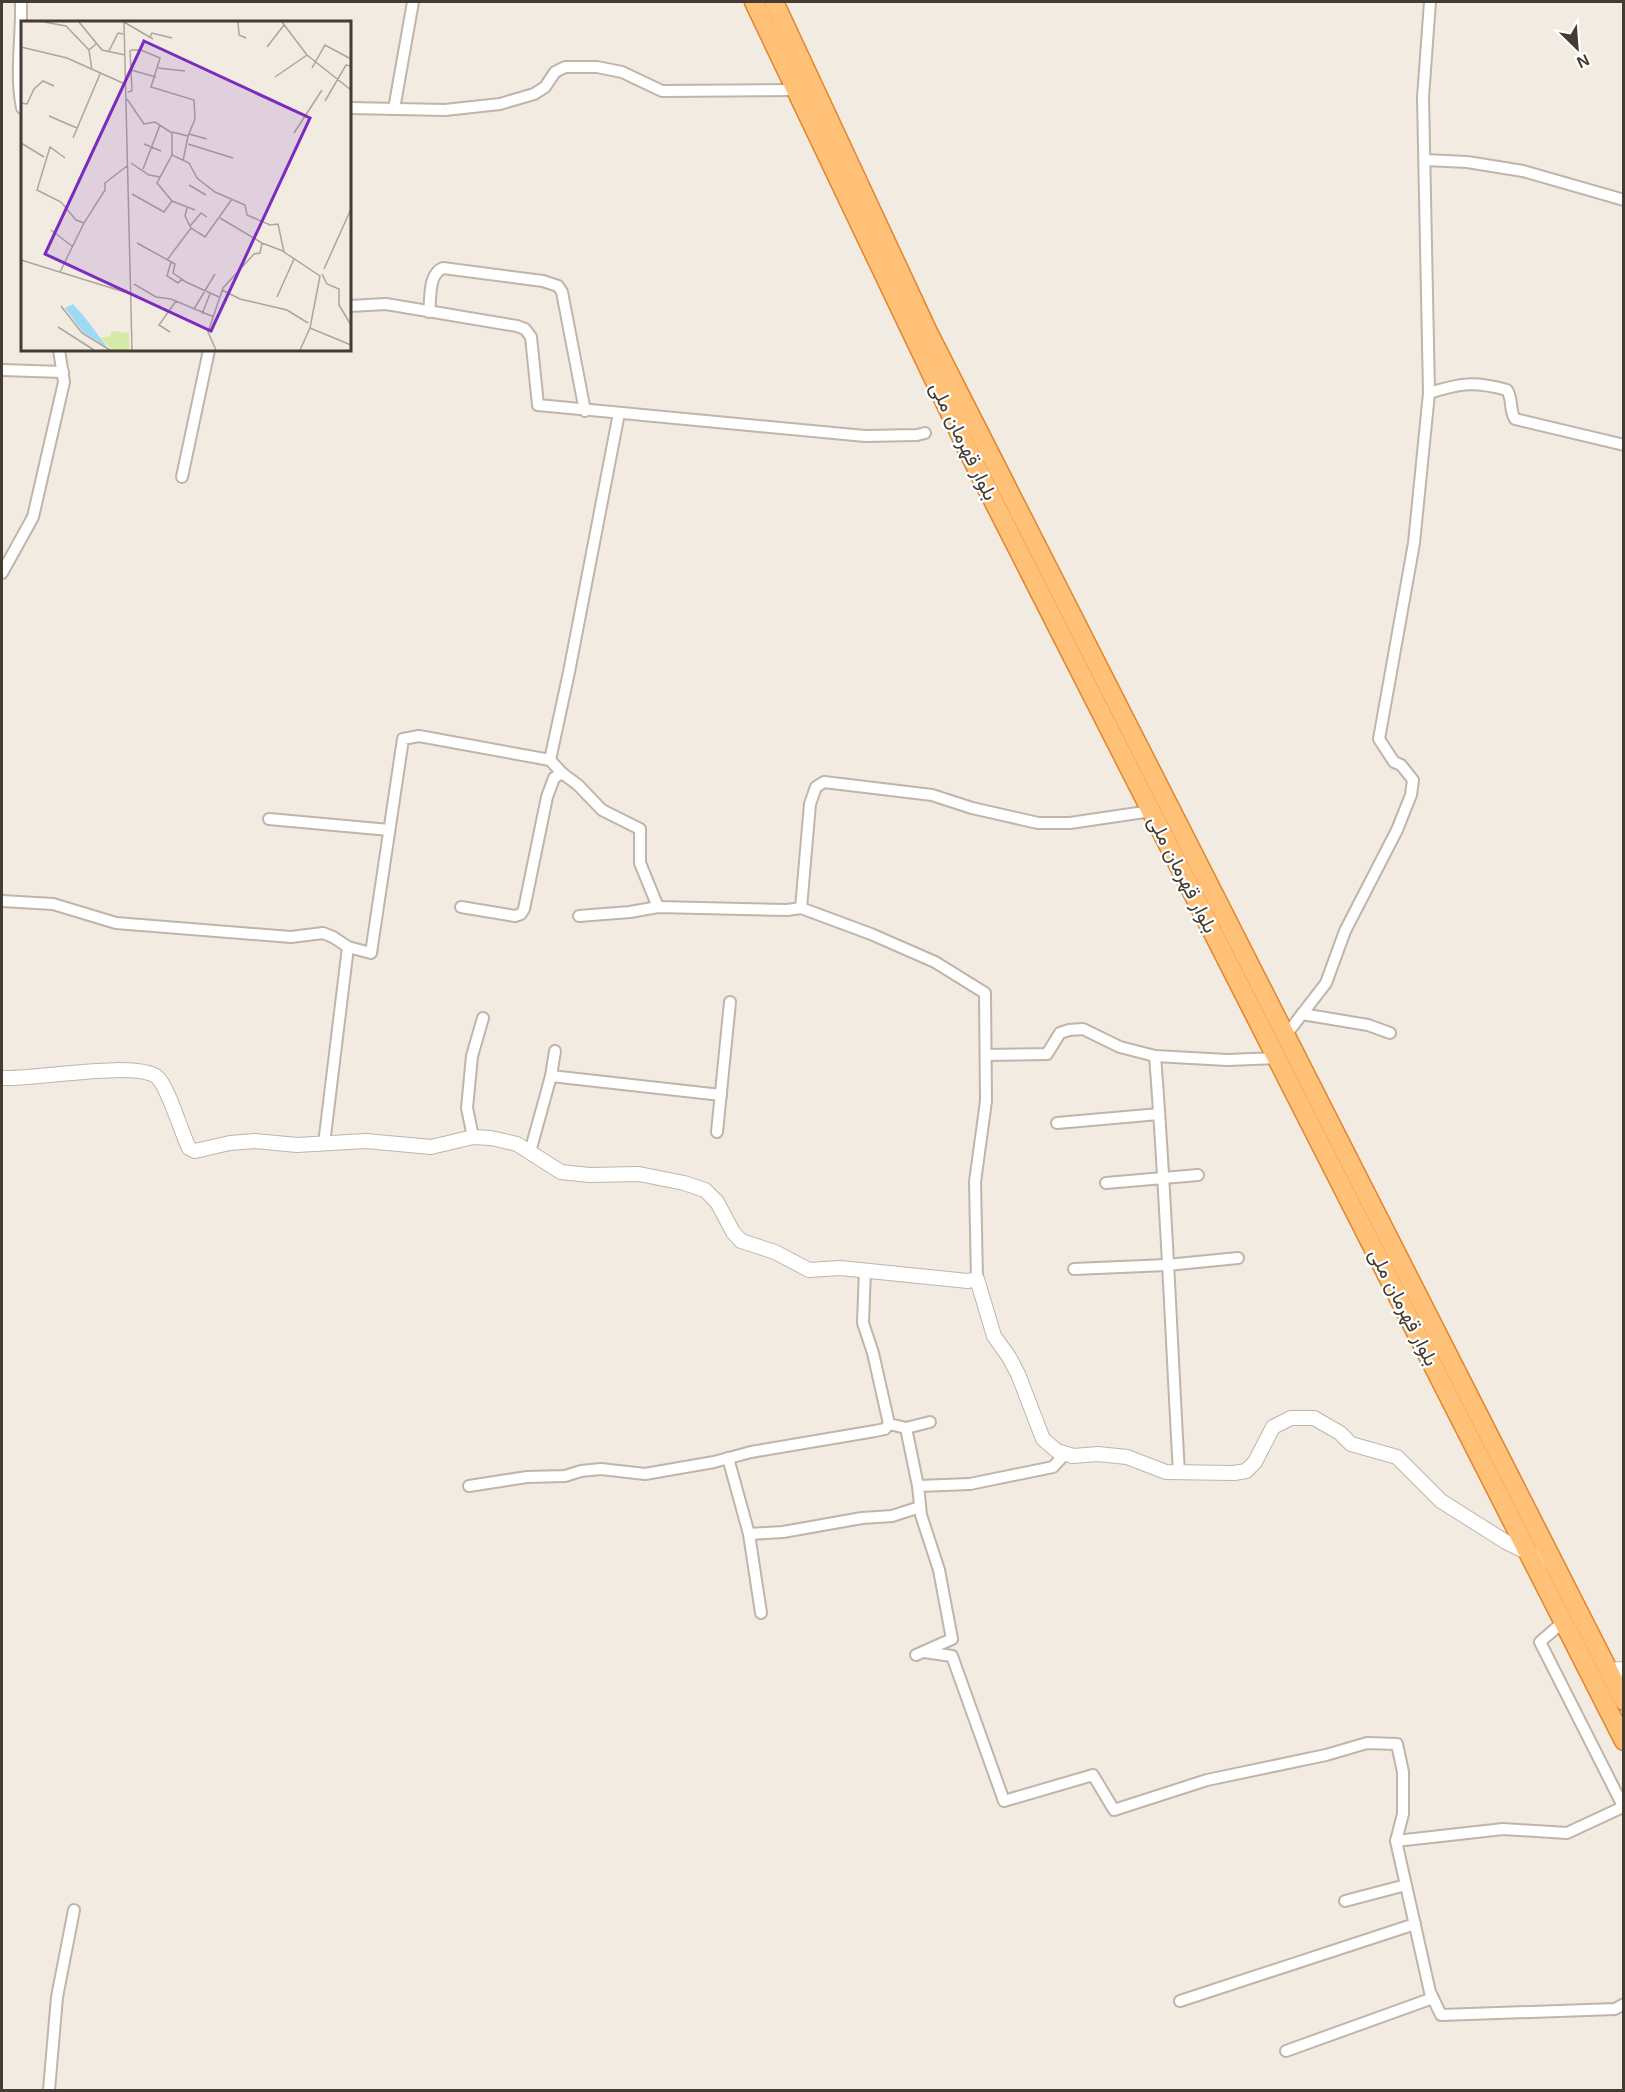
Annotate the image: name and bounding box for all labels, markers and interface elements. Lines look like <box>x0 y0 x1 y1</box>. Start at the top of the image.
north arrow <box>1547 18 1607 78</box>
inset map <box>21 21 351 351</box>
text: N <box>1574 51 1592 71</box>
street label: بلوار قهرمان ملی <box>924 378 1002 504</box>
street label: بلوار قهرمان ملی <box>1142 812 1222 937</box>
street label: بلوار قهرمان ملی <box>1363 1245 1443 1370</box>

